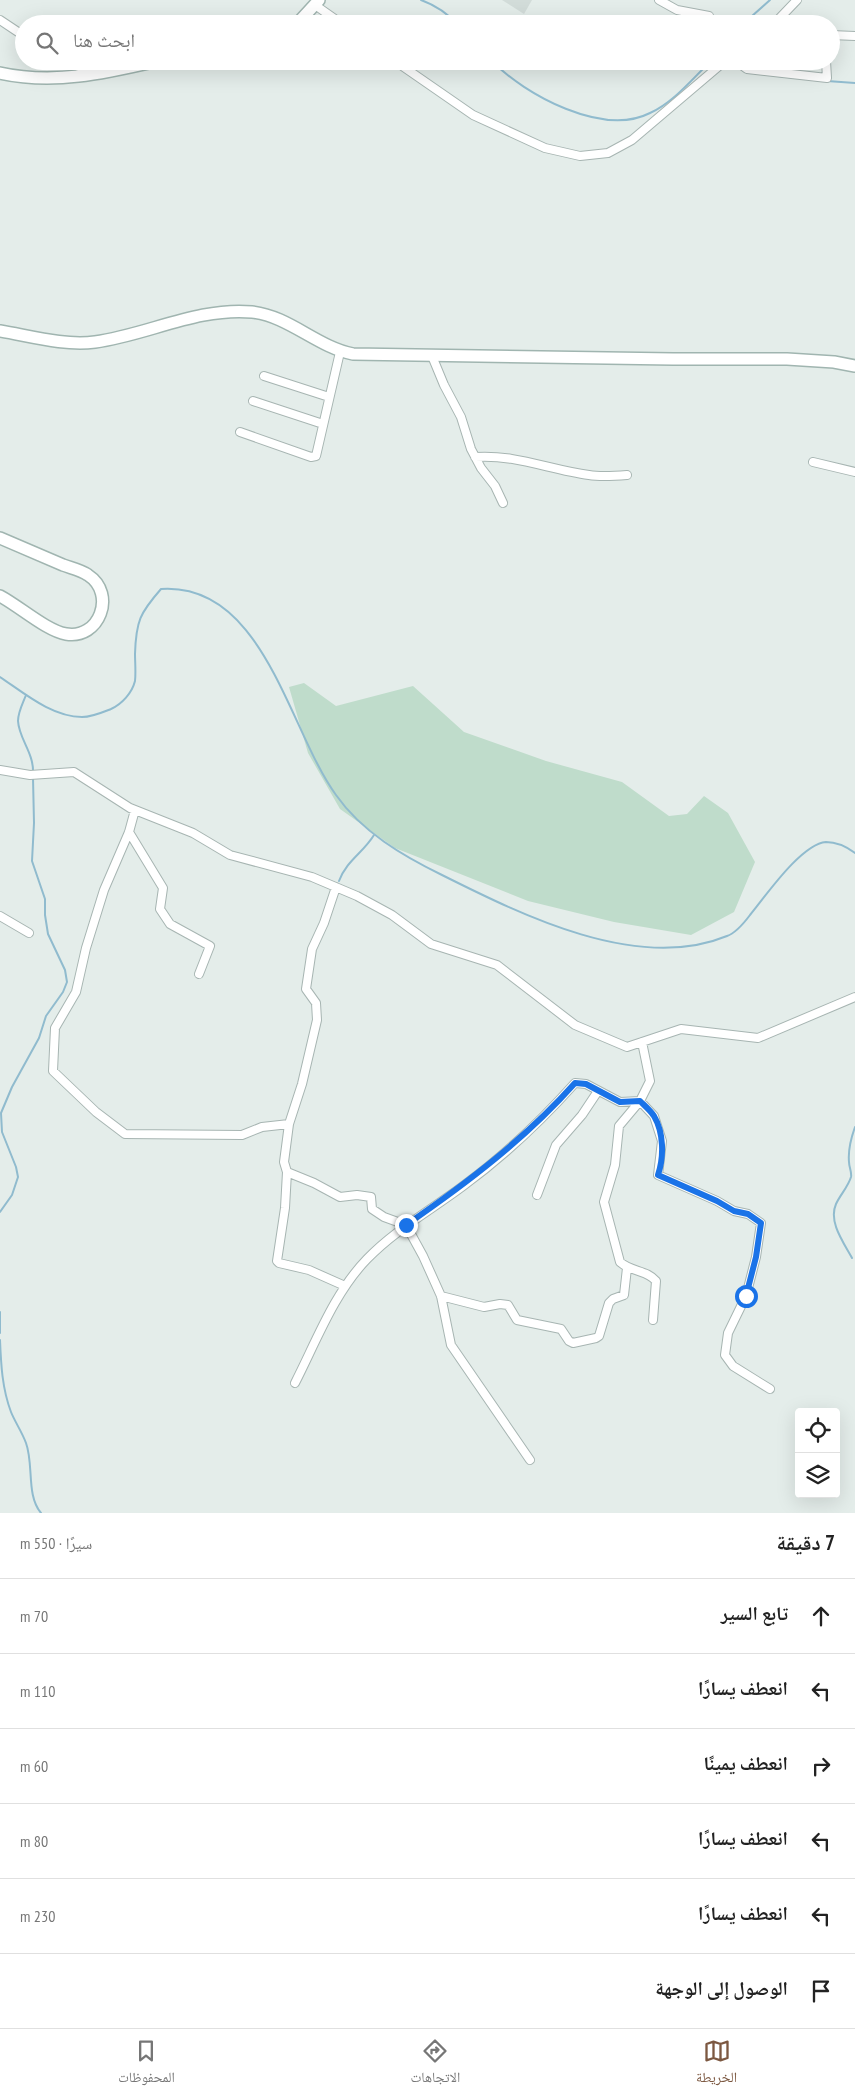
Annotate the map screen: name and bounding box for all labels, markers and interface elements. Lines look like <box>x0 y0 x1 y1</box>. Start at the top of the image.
search box <box>15 15 840 70</box>
text: ابحث هنا <box>73 28 135 52</box>
icon: search <box>33 29 61 57</box>
route end <box>395 1214 418 1237</box>
route start <box>735 1285 758 1308</box>
map controls <box>795 1408 840 1498</box>
button: locate <box>795 1408 840 1453</box>
button: layers <box>795 1453 840 1498</box>
text: 7 دقيقة <box>777 1529 835 1556</box>
text: سيرًا · 550 m <box>20 1533 92 1553</box>
text: تابع السير <box>721 1601 788 1625</box>
icon: ahead <box>807 1602 835 1630</box>
text: 70 m <box>20 1606 48 1626</box>
text: انعطف يسارًا <box>698 1676 788 1700</box>
icon: left <box>807 1677 835 1705</box>
text: 110 m <box>20 1681 55 1701</box>
text: انعطف يمينًا <box>704 1751 788 1775</box>
icon: right <box>807 1752 835 1780</box>
text: 60 m <box>20 1756 48 1776</box>
text: انعطف يسارًا <box>698 1826 788 1850</box>
icon: left <box>807 1827 835 1855</box>
text: 80 m <box>20 1831 48 1851</box>
text: انعطف يسارًا <box>698 1901 788 1925</box>
icon: left <box>807 1902 835 1930</box>
text: 230 m <box>20 1906 55 1926</box>
text: الوصول إلى الوجهة <box>655 1976 788 2000</box>
icon: arrive <box>807 1977 835 2005</box>
tab: المحفوظات <box>118 2037 175 2091</box>
tab: الاتجاهات <box>411 2037 460 2091</box>
tab: الخريطة <box>696 2037 737 2091</box>

